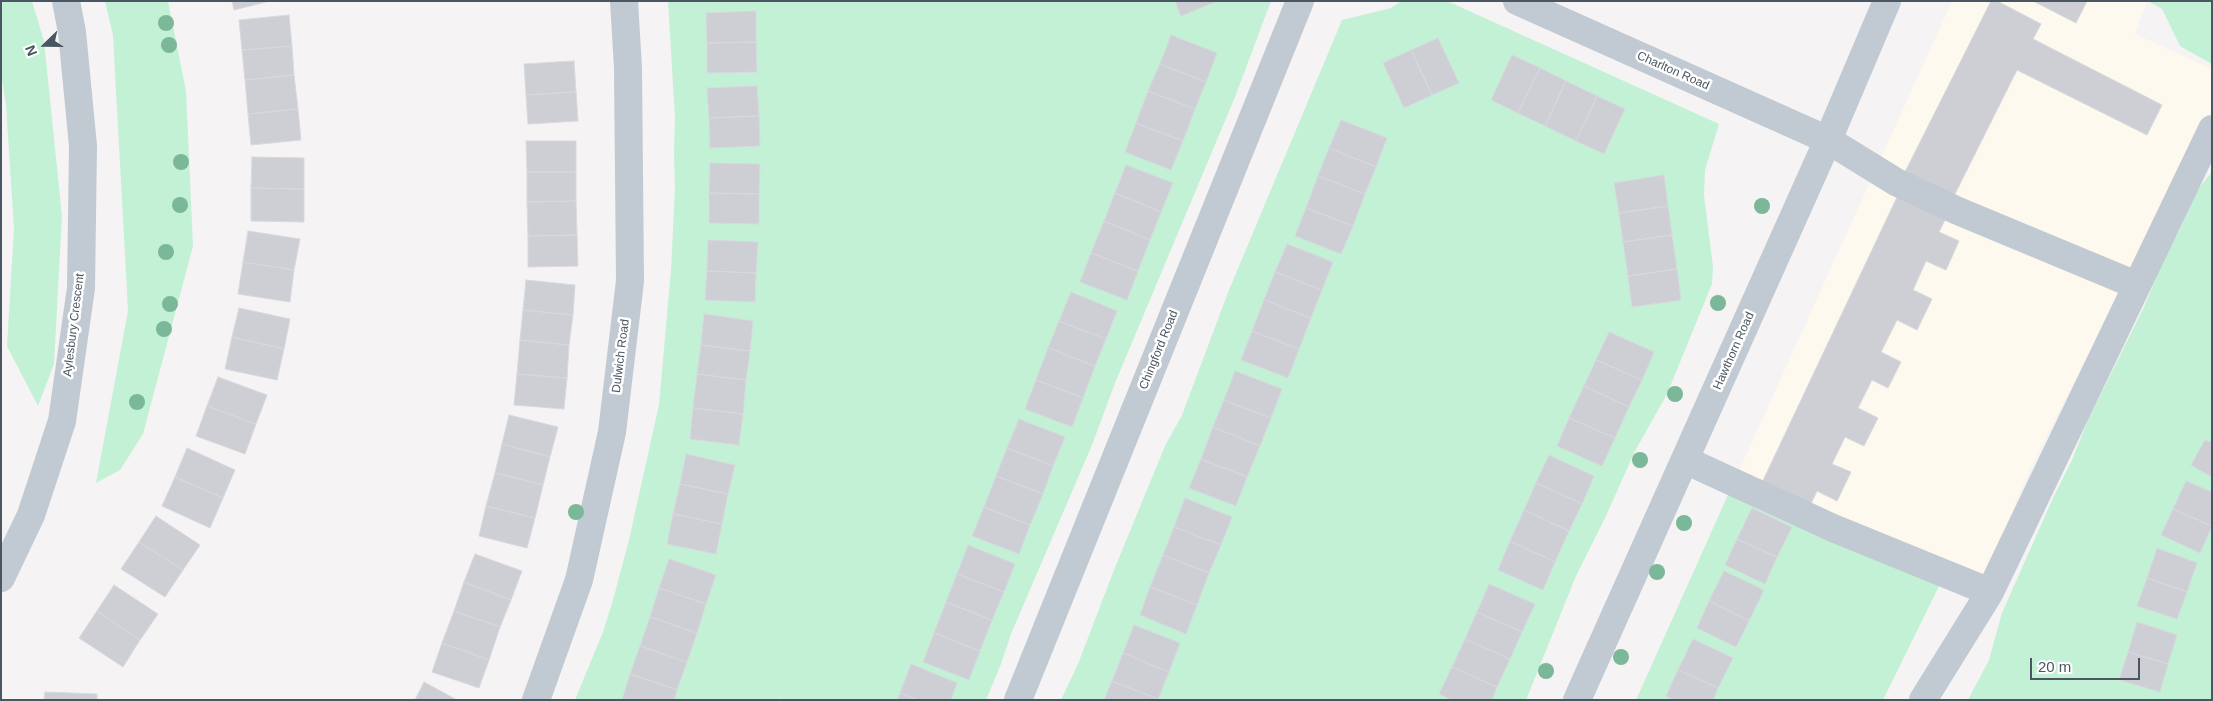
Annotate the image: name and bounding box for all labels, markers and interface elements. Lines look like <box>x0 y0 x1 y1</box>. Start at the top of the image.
north arrow <box>20 20 70 70</box>
text: N <box>22 43 40 58</box>
street label: Charlton Road <box>1635 49 1711 93</box>
street label: Aylesbury Crescent <box>61 273 87 377</box>
street label: Chingford Road <box>1137 308 1181 392</box>
street label: Hawthorn Road <box>1710 310 1758 392</box>
street label: Dulwich Road <box>609 318 633 394</box>
scale bar <box>2033 648 2143 680</box>
text: 20 m <box>2038 658 2071 675</box>

